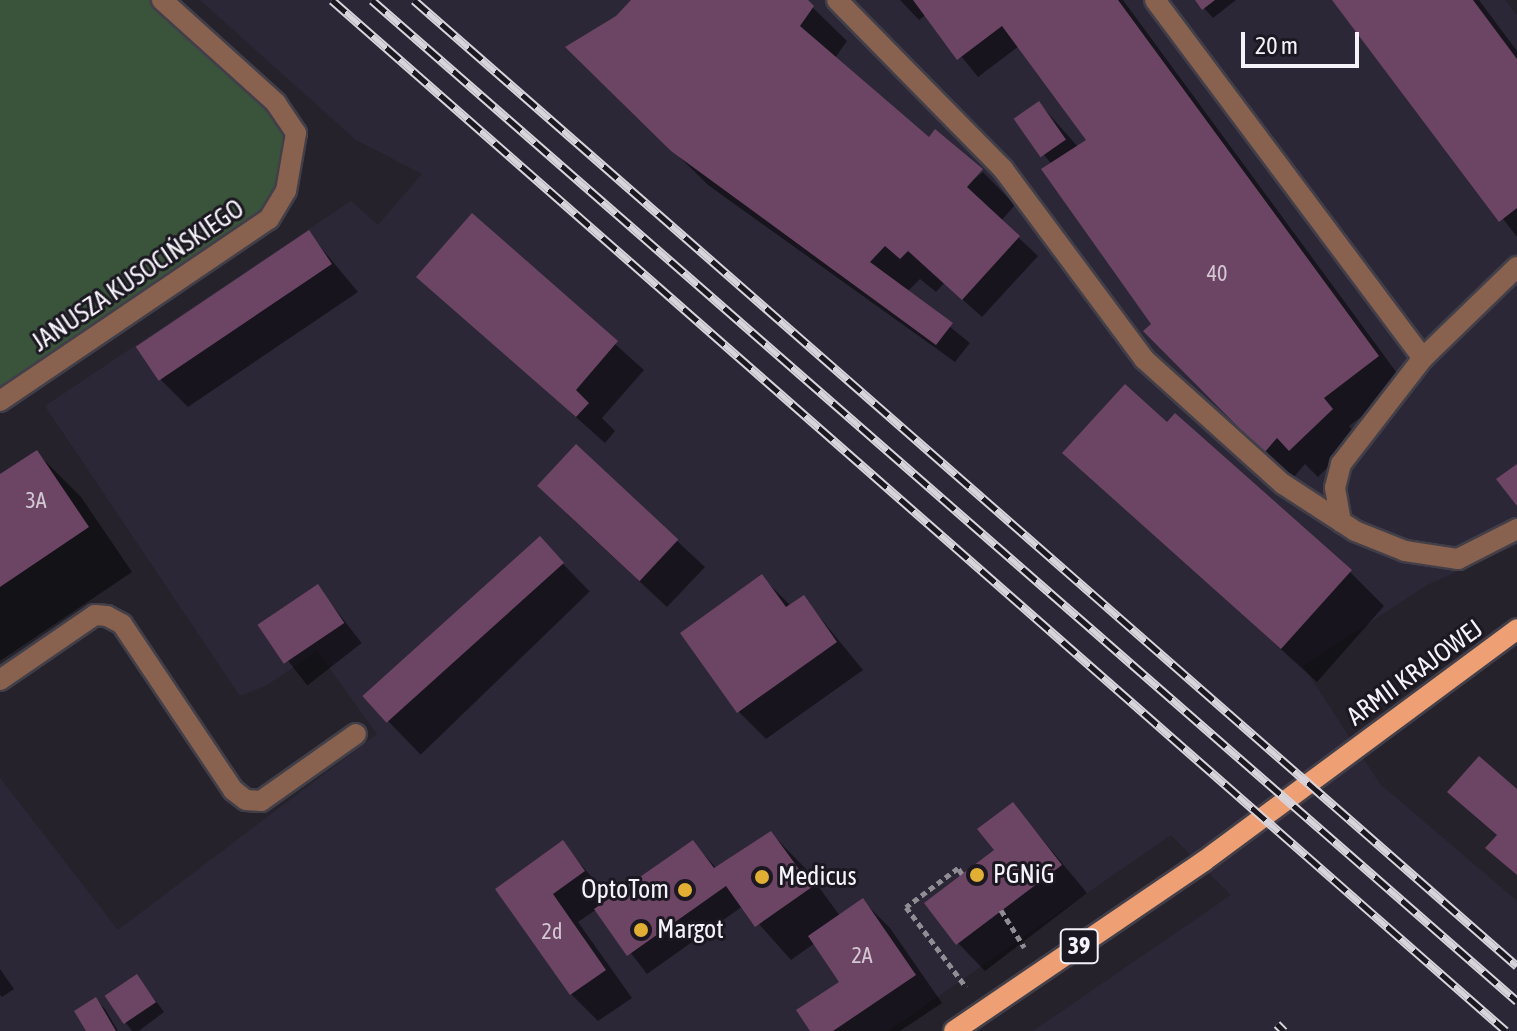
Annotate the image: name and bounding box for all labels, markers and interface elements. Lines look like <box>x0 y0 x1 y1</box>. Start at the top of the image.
scale bar <box>1245 16 1363 66</box>
text: 20 m <box>1255 32 1298 59</box>
street label: JANUSZA KUSOCIŃSKIEGO <box>26 193 250 359</box>
house number: 40 <box>1207 261 1227 287</box>
house number: 3A <box>25 488 47 514</box>
street label: ARMII KRAJOWEJ <box>1341 613 1489 733</box>
place label: PGNiG <box>993 859 1055 891</box>
place label: Medicus <box>778 861 857 893</box>
marker: PGNiG <box>968 866 986 884</box>
marker: Medicus <box>753 868 771 886</box>
place label: OptoTom <box>581 874 669 906</box>
marker: OptoTom <box>676 881 694 899</box>
place label: Margot <box>657 914 724 946</box>
house number: 2d <box>542 919 562 945</box>
marker: Margot <box>632 921 650 939</box>
road number: 39 <box>1059 926 1099 966</box>
house number: 2A <box>851 943 873 969</box>

